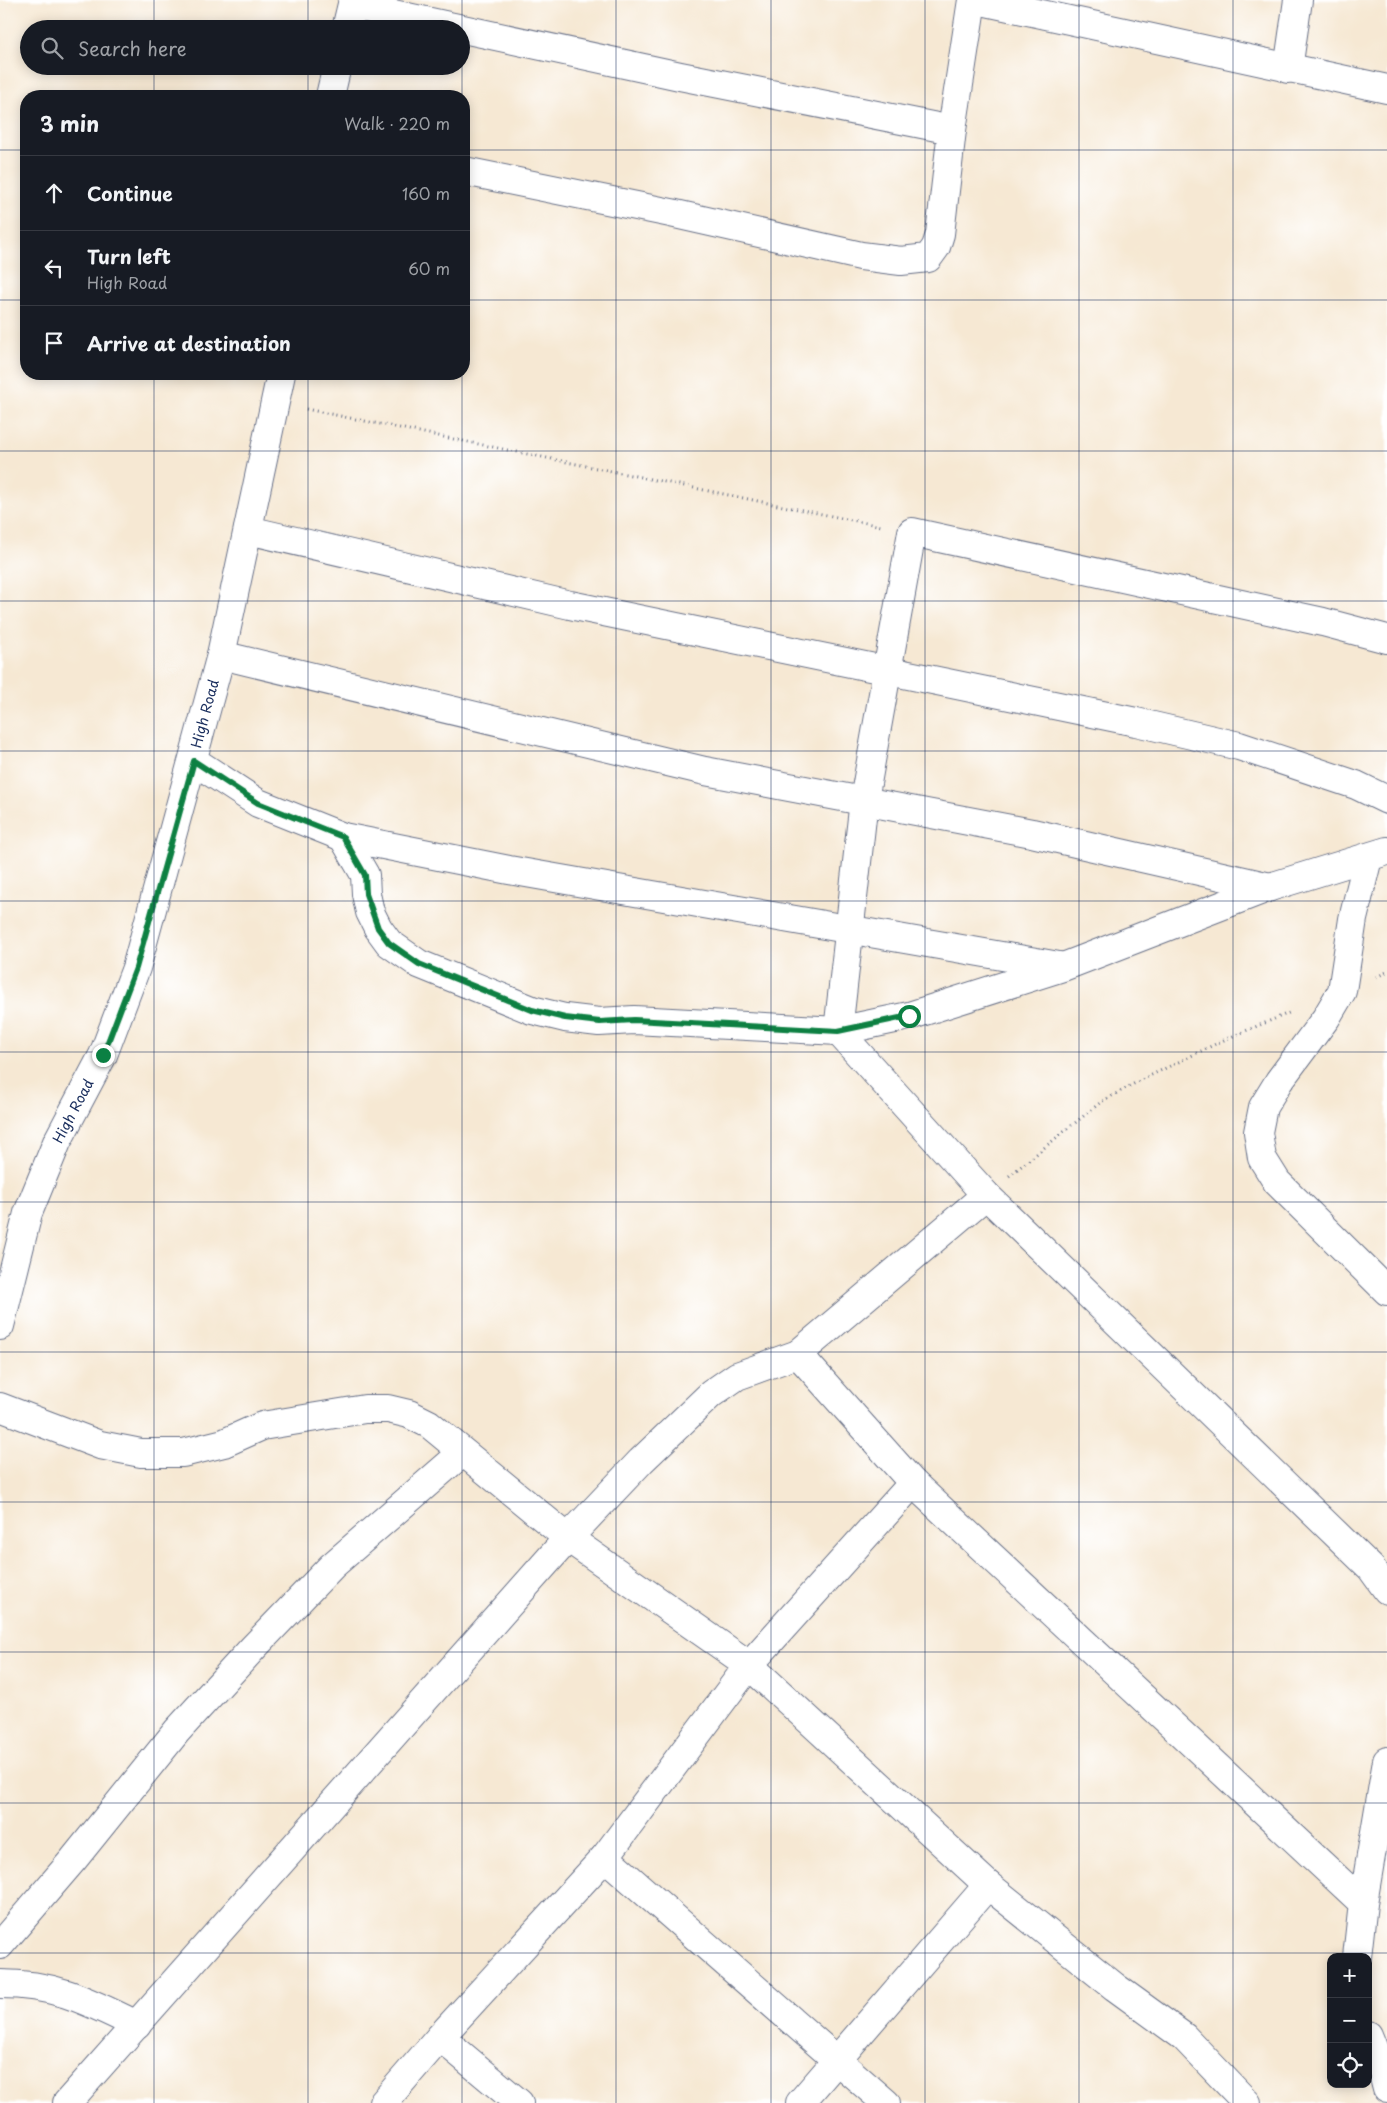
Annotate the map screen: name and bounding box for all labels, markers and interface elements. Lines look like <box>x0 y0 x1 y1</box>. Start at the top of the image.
search box <box>20 20 470 75</box>
icon: search <box>38 34 66 62</box>
text: Search here <box>78 34 187 62</box>
text: 3 min <box>40 107 99 139</box>
text: Walk · 220 m <box>344 111 450 135</box>
icon: ahead <box>40 179 68 207</box>
text: Continue <box>87 179 173 207</box>
text: 160 m <box>402 181 450 205</box>
text: Turn left <box>87 242 171 270</box>
icon: left <box>40 254 68 282</box>
text: 60 m <box>408 256 450 280</box>
text: High Road <box>87 270 167 294</box>
icon: arrive <box>40 329 68 357</box>
text: Arrive at destination <box>87 329 291 357</box>
street label: High Road <box>185 677 224 750</box>
route start <box>898 1005 921 1028</box>
route end <box>92 1044 115 1067</box>
street label: High Road <box>47 1075 99 1147</box>
map controls <box>1327 1953 1372 2088</box>
button: + <box>1327 1953 1372 1998</box>
button: − <box>1327 1998 1372 2043</box>
button: locate <box>1327 2043 1372 2088</box>

